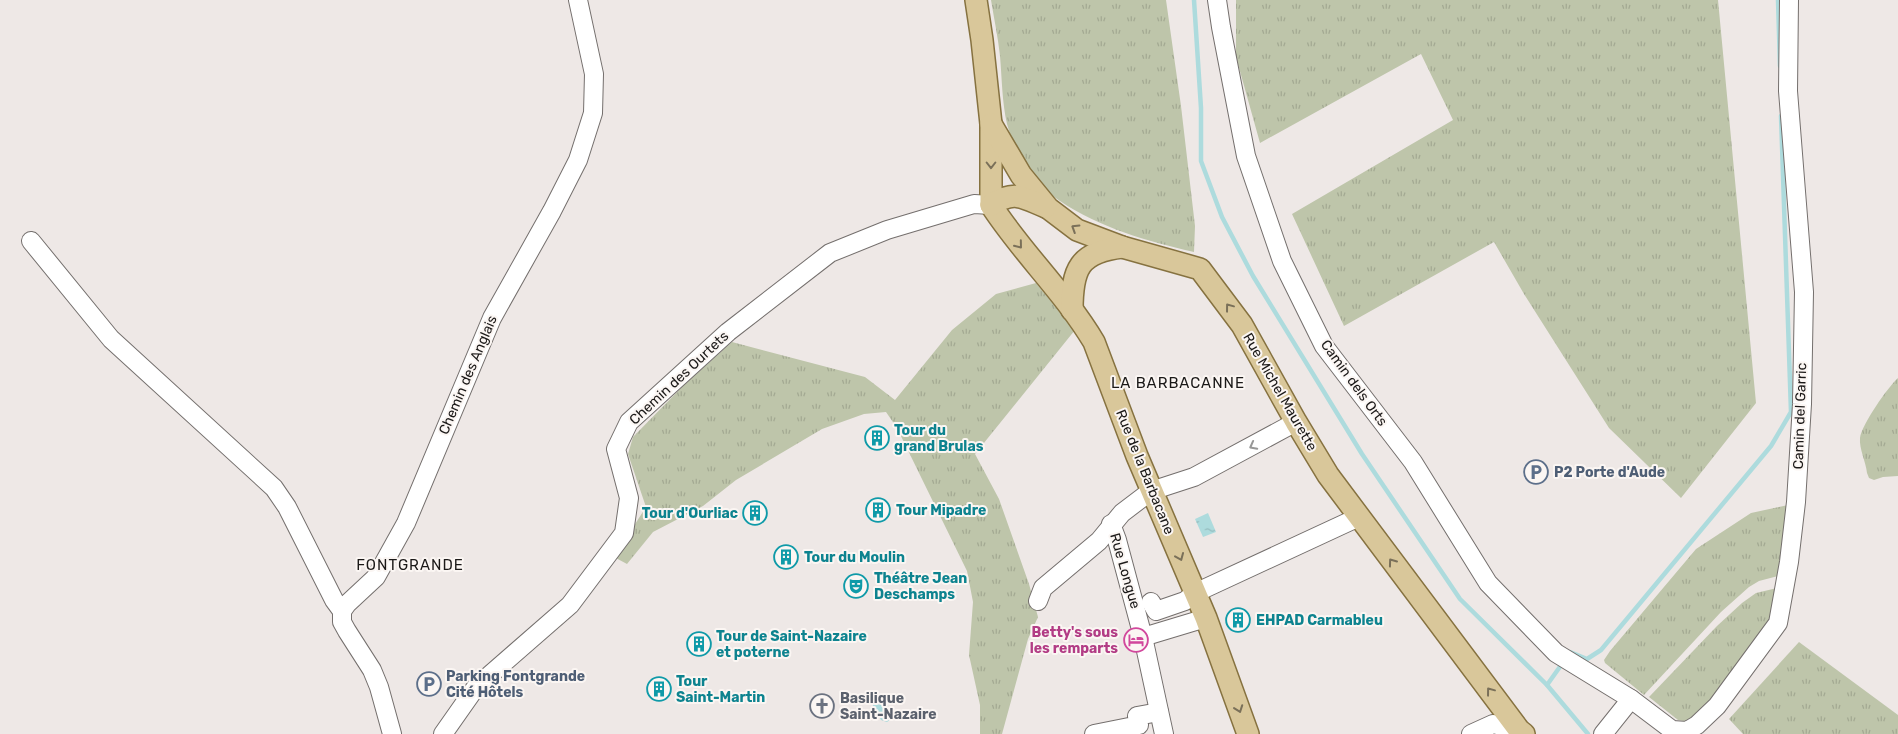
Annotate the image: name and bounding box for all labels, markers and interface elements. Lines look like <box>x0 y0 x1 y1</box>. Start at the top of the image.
one-way arrow <box>986 162 996 169</box>
one-way arrow <box>1072 224 1081 234</box>
one-way arrow <box>1014 239 1023 248</box>
one-way arrow <box>1226 303 1235 313</box>
street label: Chemin des Anglais <box>435 313 501 437</box>
street label: Chemin des Ourtets <box>626 328 732 428</box>
street label: Rue Michel Maurette <box>1239 330 1321 454</box>
street label: Camin dels Orts <box>1317 337 1391 429</box>
street label: Camin del Garric <box>1790 362 1810 470</box>
district label: LA BARBACANNE <box>1111 374 1245 392</box>
street label: Rue de la Barbacane <box>1112 407 1178 537</box>
place label: Tour du grand Brulas <box>894 422 984 455</box>
building icon: Tour du grand Brulas <box>864 425 890 451</box>
one-way arrow <box>1249 439 1258 449</box>
parking icon: P2 Porte d'Aude <box>1523 459 1549 485</box>
place label: P2 Porte d'Aude <box>1554 464 1665 481</box>
building icon: Tour Mipadre <box>865 497 891 523</box>
building icon: Tour d'Ourliac <box>742 500 768 526</box>
place label: Tour Mipadre <box>896 502 986 519</box>
place label: Tour d'Ourliac <box>642 505 738 522</box>
street label: Rue Longue <box>1106 531 1144 611</box>
building icon: Tour du Moulin <box>773 544 799 570</box>
place label: Tour du Moulin <box>804 549 905 566</box>
one-way arrow <box>1174 552 1184 561</box>
district label: FONTGRANDE <box>356 556 464 574</box>
one-way arrow <box>1389 559 1397 568</box>
place label: Théâtre Jean Deschamps <box>874 570 967 603</box>
theatre icon: Théâtre Jean Deschamps <box>843 573 869 599</box>
building icon: EHPAD Carmableu <box>1225 607 1251 633</box>
place label: EHPAD Carmableu <box>1256 612 1383 629</box>
place label: Betty's sous les remparts <box>1030 624 1118 657</box>
hotel icon: Betty's sous les remparts <box>1123 627 1149 653</box>
place label: Tour de Saint-Nazaire et poterne <box>716 628 867 661</box>
building icon: Tour de Saint-Nazaire et poterne <box>686 631 712 657</box>
place label: Parking Fontgrande Cité Hôtels <box>446 668 585 701</box>
parking icon: Parking Fontgrande Cité Hôtels <box>416 671 442 697</box>
place label: Tour Saint-Martin <box>676 673 765 706</box>
building icon: Tour Saint-Martin <box>646 676 672 702</box>
one-way arrow <box>1487 688 1495 697</box>
place label: Basilique Saint-Nazaire <box>840 690 937 723</box>
church icon: Basilique Saint-Nazaire <box>809 693 835 719</box>
one-way arrow <box>1233 704 1243 713</box>

